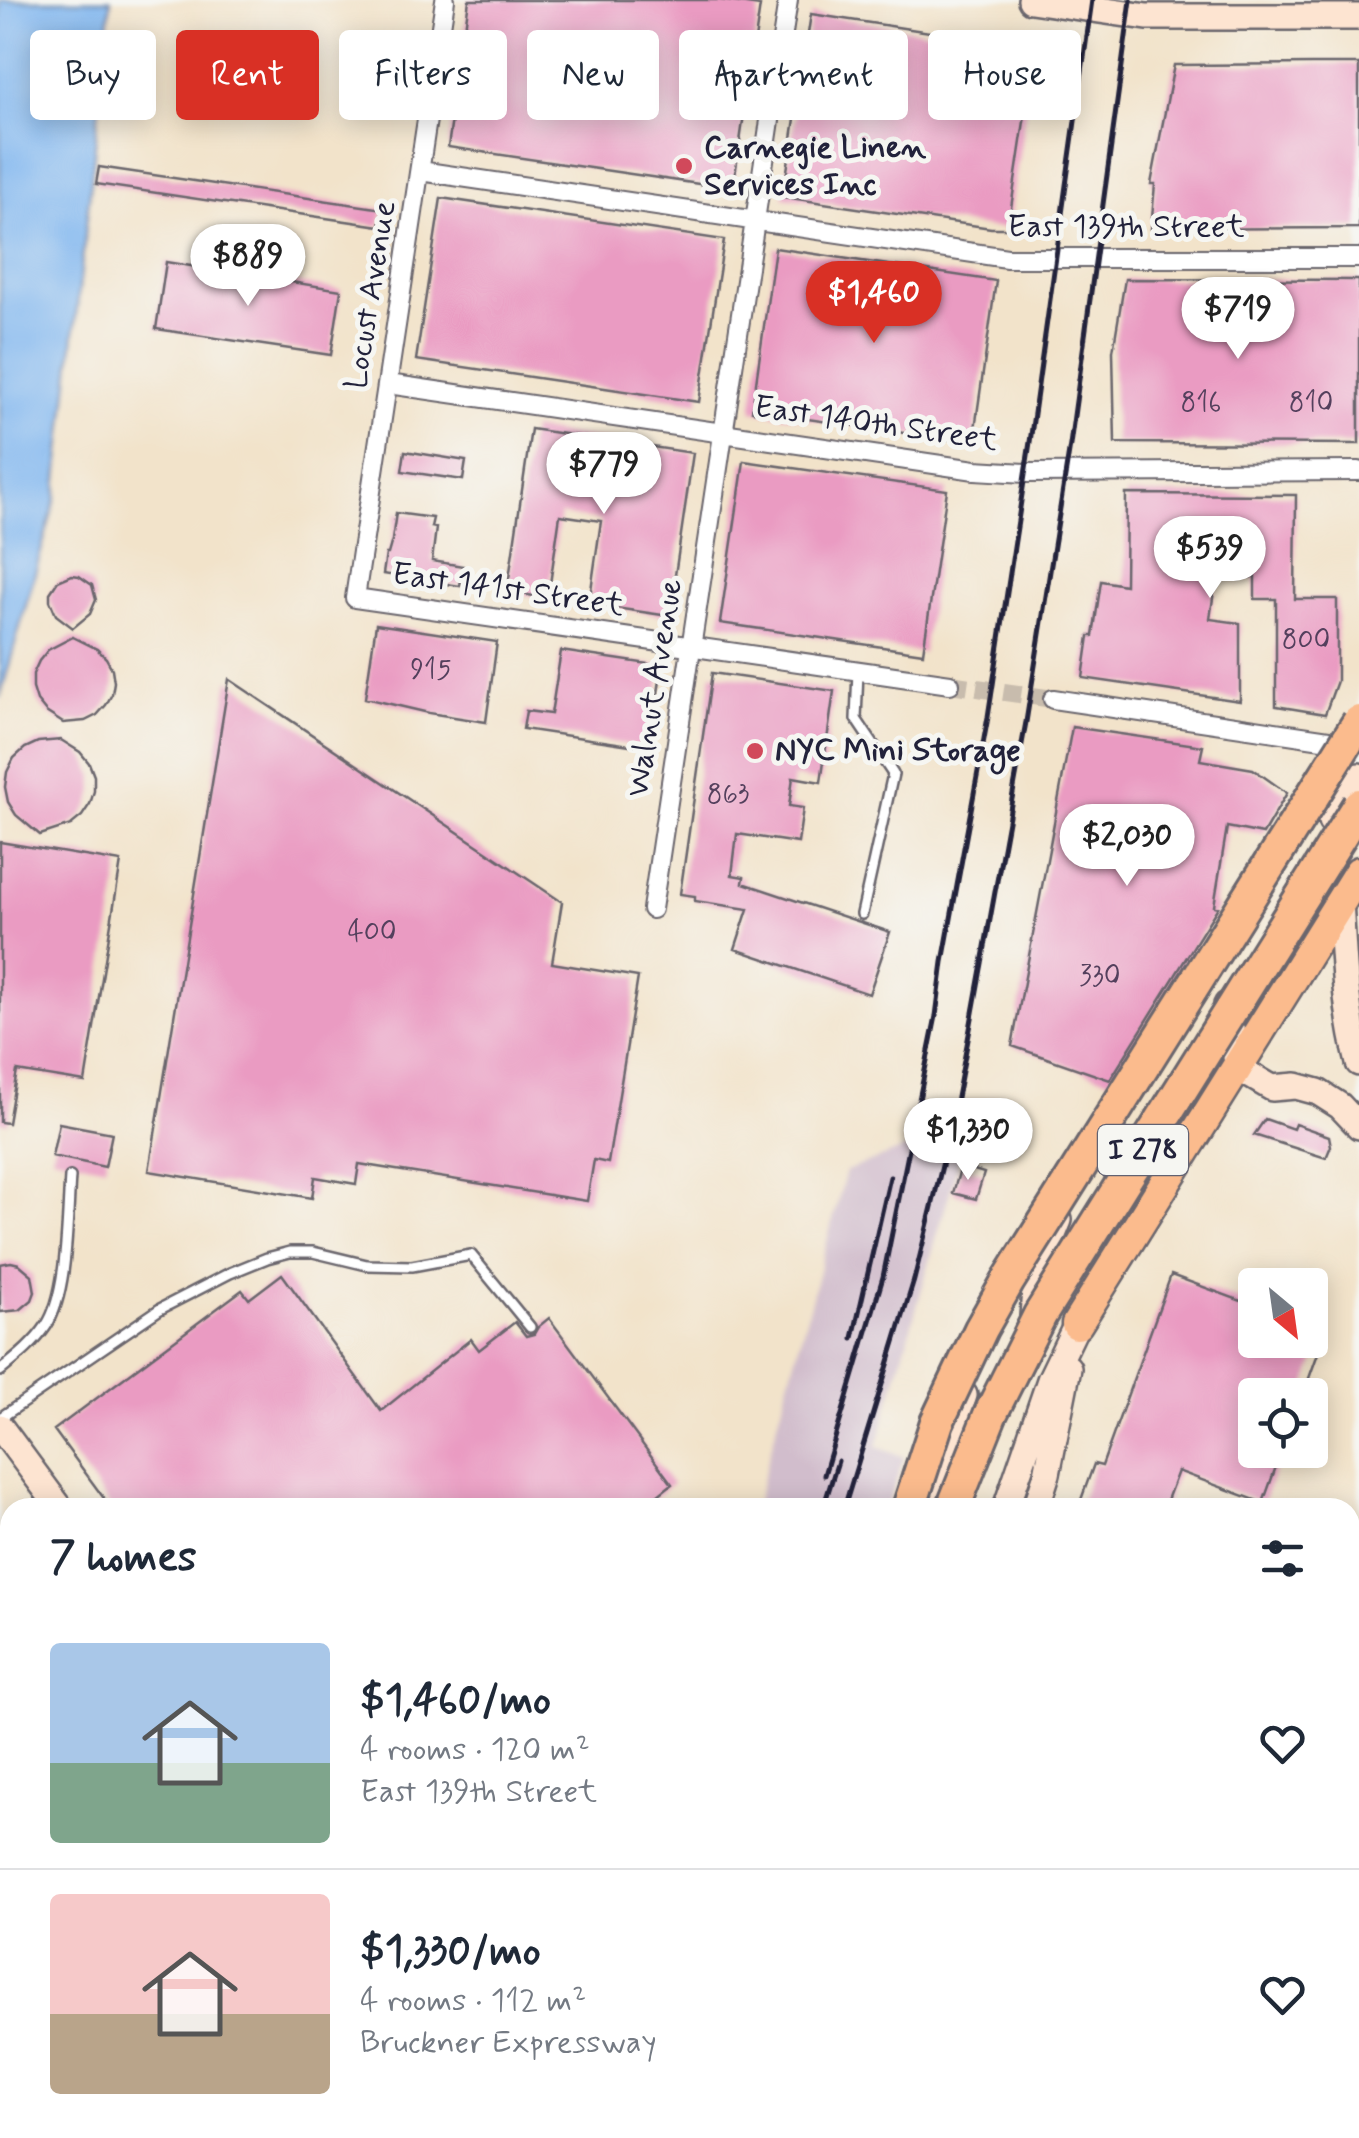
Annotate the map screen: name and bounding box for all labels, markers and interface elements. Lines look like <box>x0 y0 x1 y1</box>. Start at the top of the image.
chip: Buy <box>30 30 156 120</box>
chip: Rent <box>176 30 319 120</box>
chip: Filters <box>339 30 507 120</box>
chip: New <box>527 30 659 120</box>
chip: Apartment <box>679 30 908 120</box>
chip: House <box>928 30 1081 120</box>
place label: Carnegie Linen Services Inc <box>704 127 927 206</box>
marker: Carnegie Linen Services Inc <box>673 155 695 177</box>
street label: Locust Avenue <box>335 198 407 392</box>
street label: East 139th Street <box>1008 206 1245 248</box>
pin: $889 <box>189 224 307 309</box>
text: $889 <box>212 235 284 277</box>
pin: $1,460 <box>793 261 955 346</box>
text: $1,460 <box>828 272 920 314</box>
pin: $719 <box>1179 277 1297 362</box>
text: $719 <box>1204 288 1272 330</box>
house number: 816 <box>1180 385 1222 422</box>
house number: 810 <box>1289 385 1333 422</box>
street label: East 140th Street <box>752 386 1001 462</box>
pin: $779 <box>545 432 663 517</box>
text: $779 <box>568 443 640 485</box>
pin: $539 <box>1151 516 1269 601</box>
text: $539 <box>1176 527 1244 569</box>
street label: East 141st Street <box>389 553 627 627</box>
street label: Walnut Avenue <box>617 576 693 800</box>
house number: 800 <box>1282 622 1330 659</box>
house number: 915 <box>410 652 452 689</box>
place label: NYC Mini Storage <box>775 730 1021 775</box>
marker: NYC Mini Storage <box>744 740 766 762</box>
house number: 863 <box>707 777 749 814</box>
pin: $2,030 <box>1046 804 1208 889</box>
text: $2,030 <box>1082 815 1172 857</box>
house number: 400 <box>347 914 397 951</box>
house number: 330 <box>1079 958 1121 995</box>
pin: $1,330 <box>887 1098 1049 1183</box>
text: $1,330 <box>926 1109 1010 1151</box>
road number: I 278 <box>1098 1125 1188 1175</box>
north arrow <box>1238 1268 1328 1358</box>
map controls <box>1238 1268 1328 1468</box>
button: locate <box>1238 1378 1328 1468</box>
text: 7 homes <box>50 1531 197 1586</box>
icon: filters <box>1255 1531 1310 1586</box>
text: $1,460/mo <box>360 1674 551 1729</box>
icon: home <box>130 1683 250 1803</box>
icon: heart <box>1255 1716 1310 1771</box>
text: 4 rooms · 120 m² <box>360 1729 590 1771</box>
text: East 139th Street <box>360 1771 597 1813</box>
text: $1,330/mo <box>360 1925 541 1980</box>
icon: home <box>130 1934 250 2054</box>
icon: heart <box>1255 1967 1310 2022</box>
text: 4 rooms · 112 m² <box>360 1980 586 2022</box>
text: Bruckner Expressway <box>360 2022 657 2064</box>

